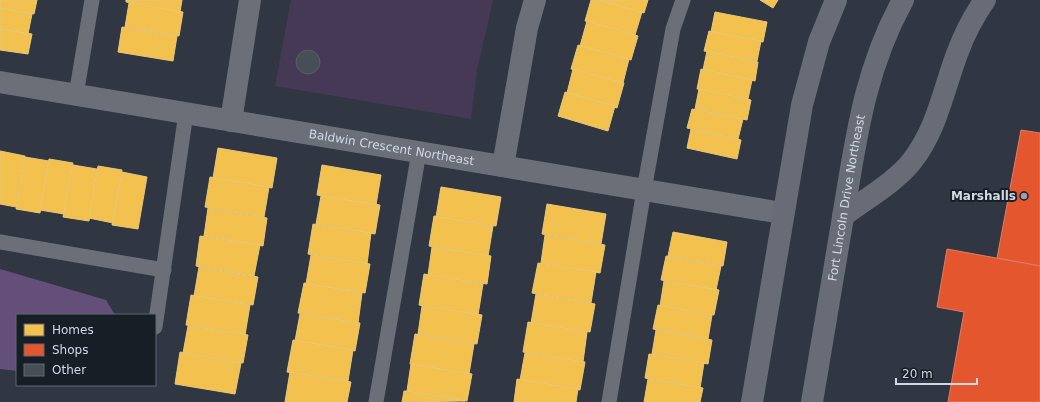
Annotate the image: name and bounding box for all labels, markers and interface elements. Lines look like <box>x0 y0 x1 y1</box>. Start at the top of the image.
street label: Fort Lincoln Drive Northeast <box>825 113 868 282</box>
street label: Baldwin Crescent Northeast <box>308 127 476 168</box>
place label: Marshalls <box>951 189 1016 203</box>
marker: Marshalls <box>1019 191 1029 201</box>
legend <box>16 314 156 386</box>
text: Homes <box>52 323 94 337</box>
text: Shops <box>52 343 88 357</box>
scale bar <box>896 360 977 386</box>
text: Other <box>52 363 86 377</box>
text: 20 m <box>902 367 933 381</box>

